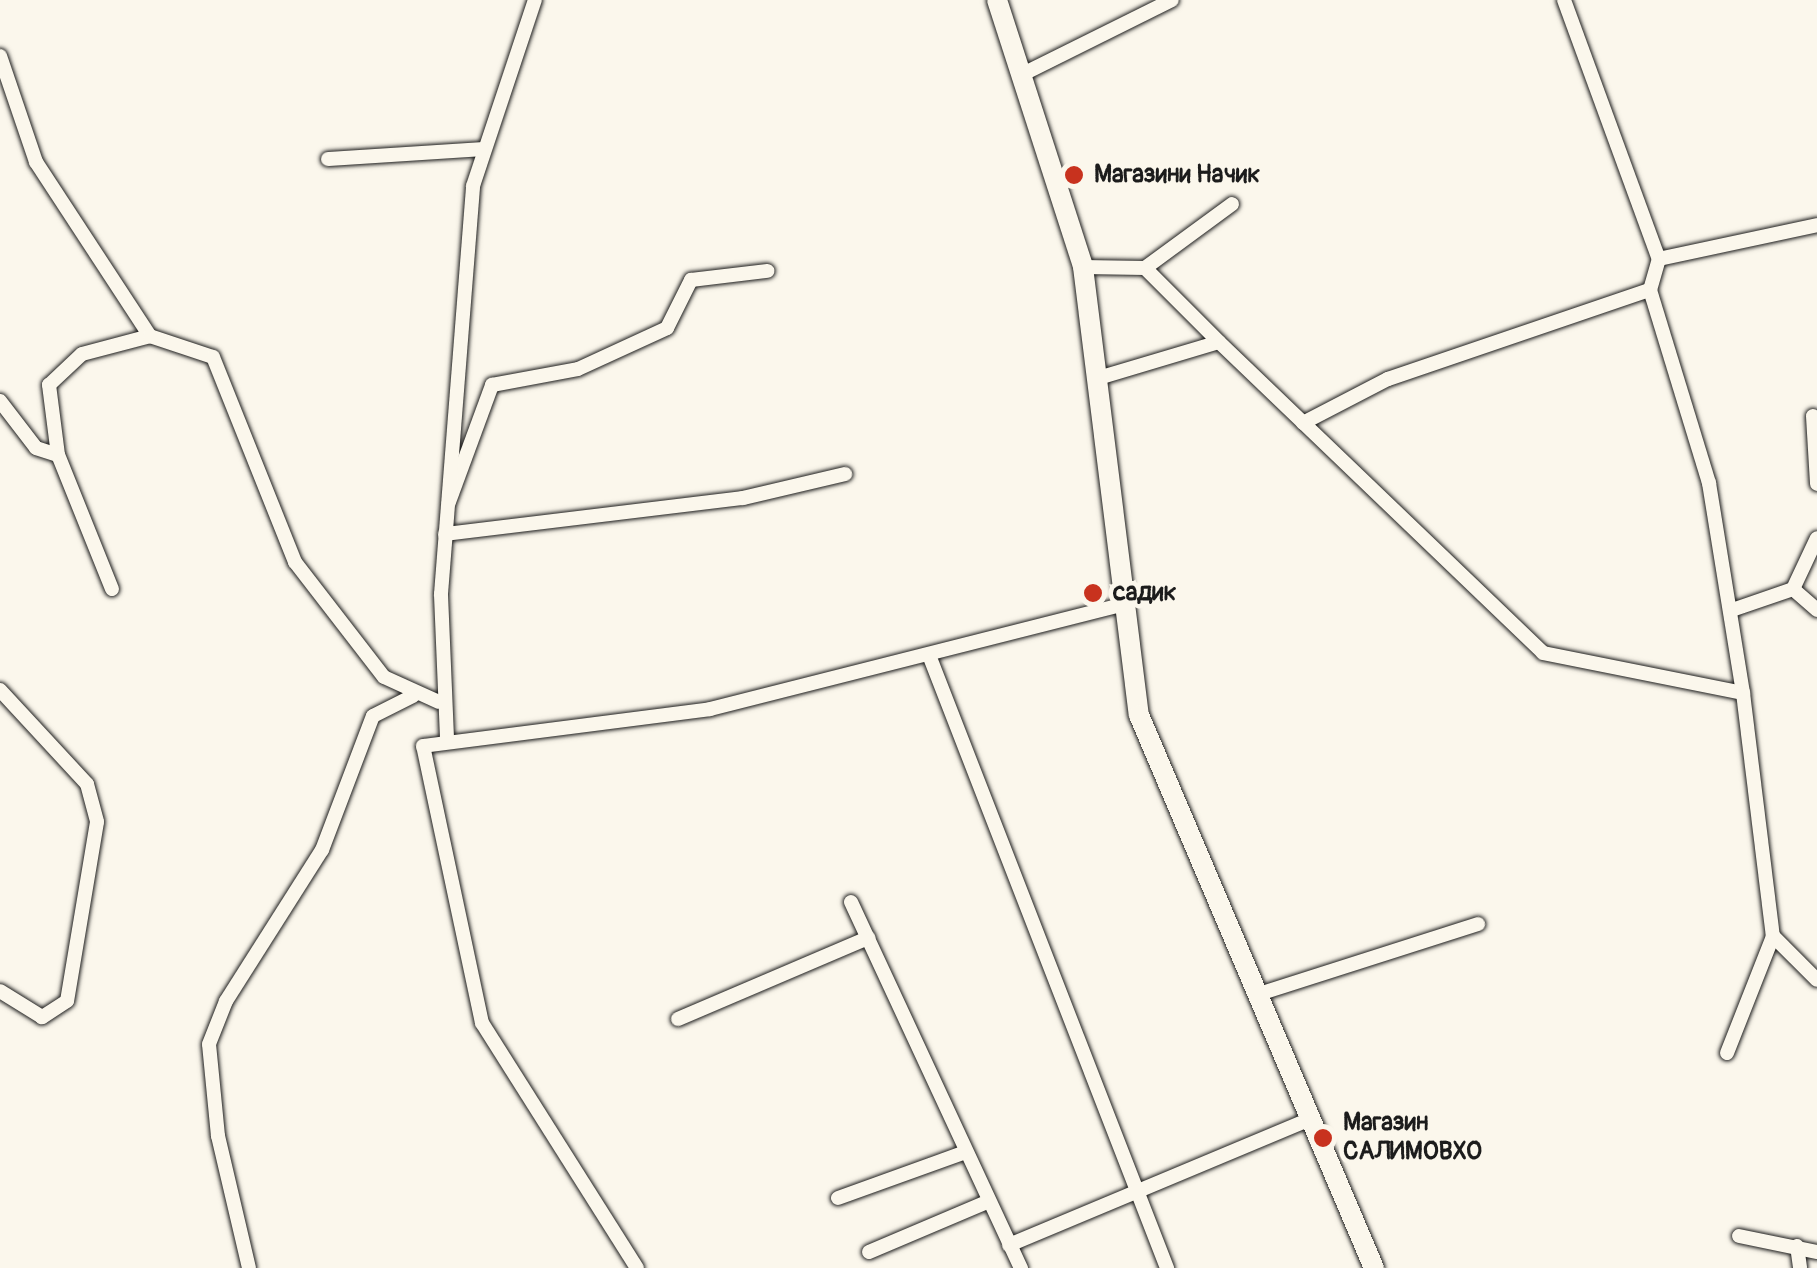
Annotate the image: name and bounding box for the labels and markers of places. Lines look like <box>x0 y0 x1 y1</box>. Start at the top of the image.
place label: Магазини Начик <box>1094 160 1260 190</box>
marker: Магазини Начик <box>1063 164 1085 186</box>
place label: садик <box>1113 578 1176 608</box>
marker: садик <box>1082 582 1104 604</box>
place label: Магазин САЛИМОВХО <box>1343 1109 1482 1168</box>
marker: Магазин САЛИМОВХО <box>1312 1127 1334 1149</box>

